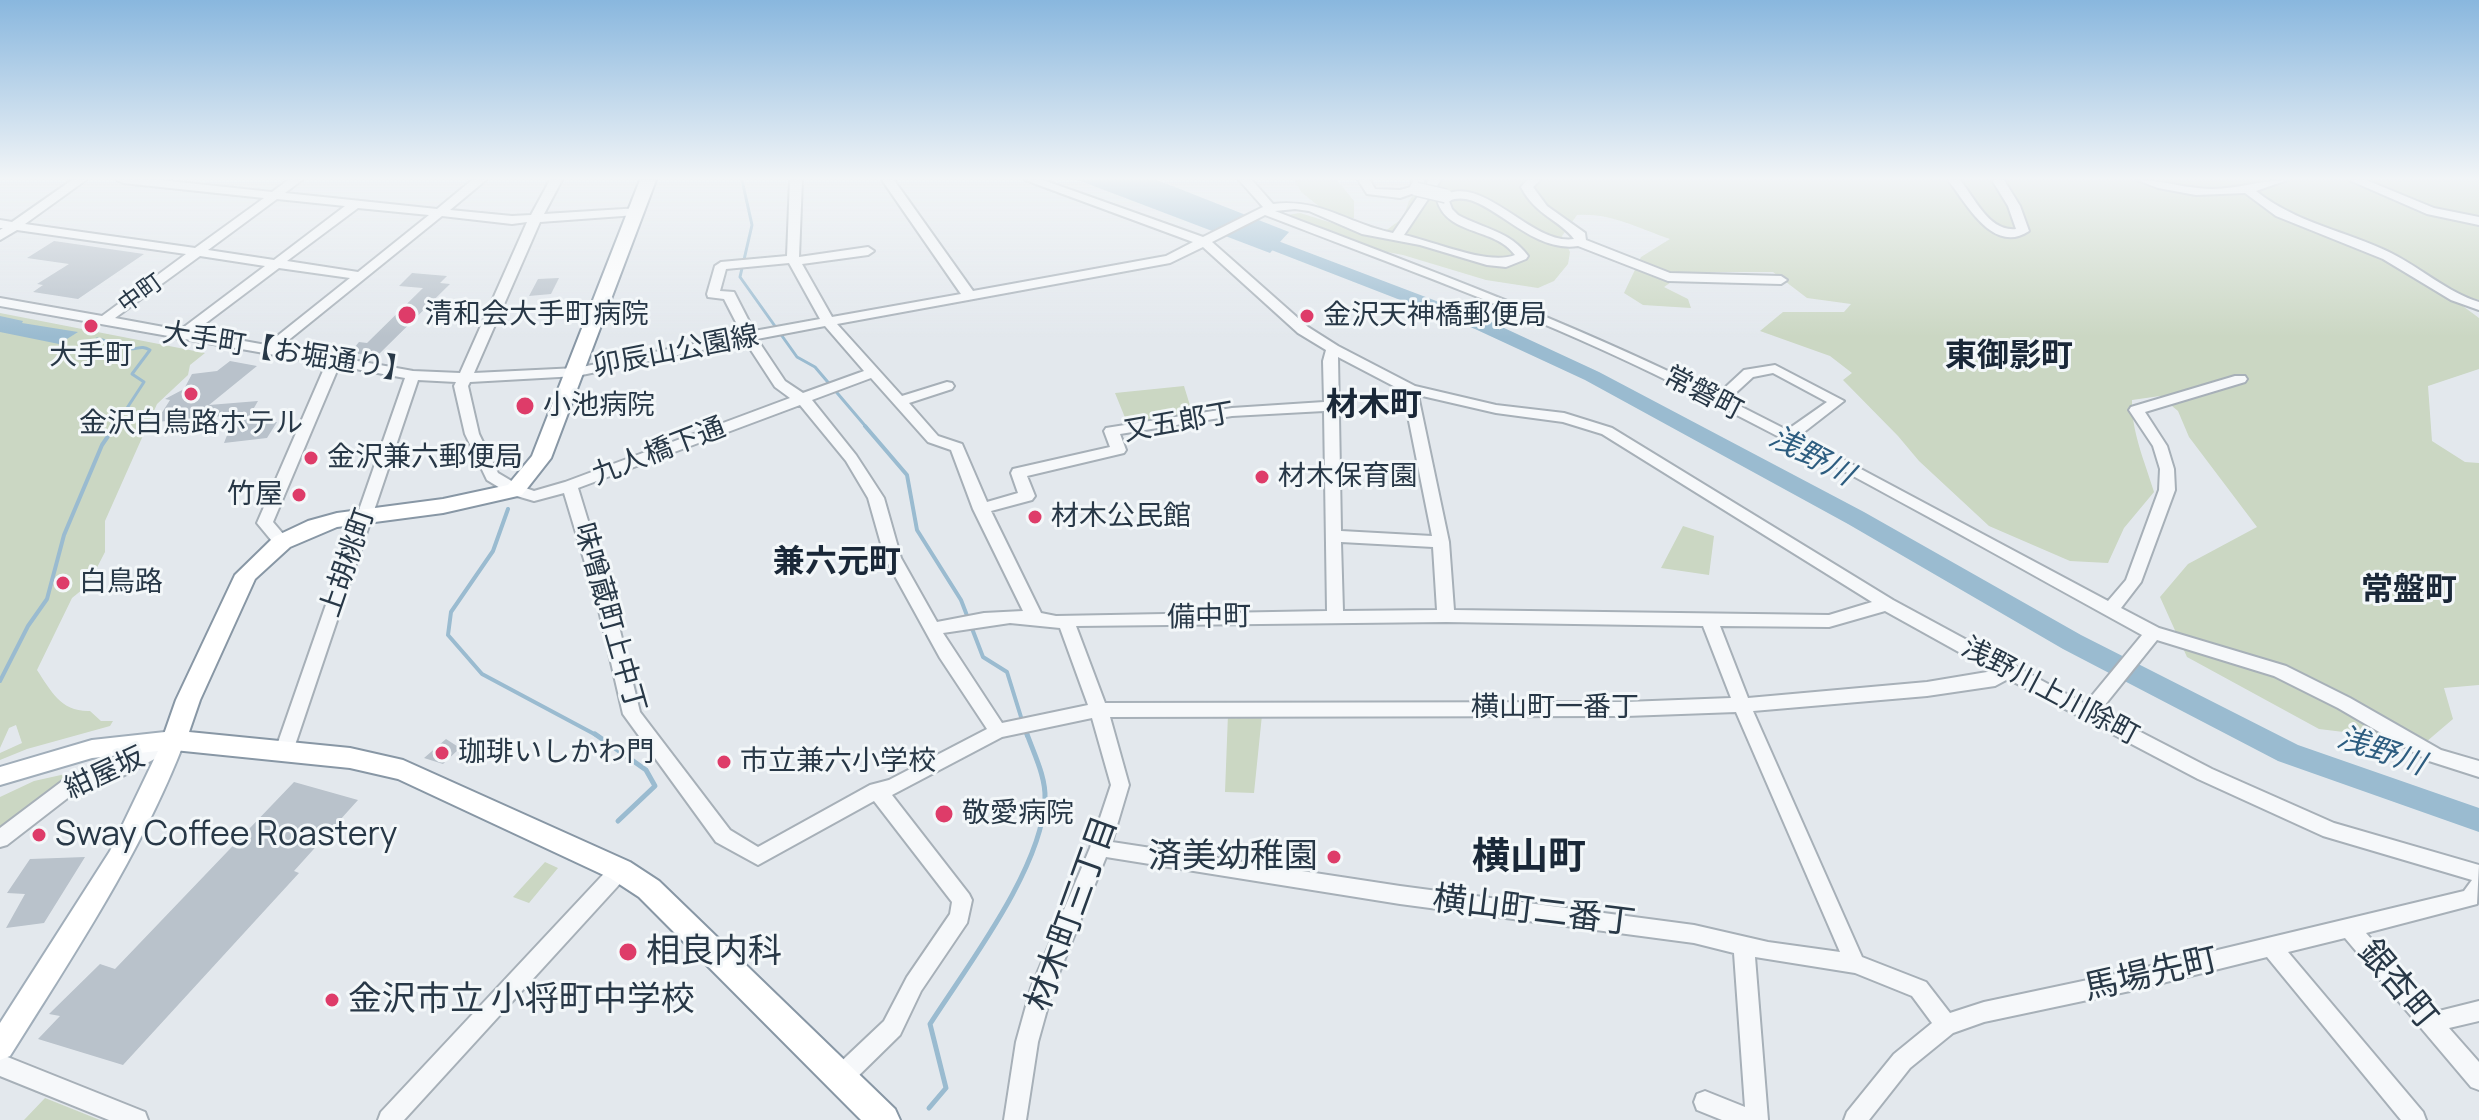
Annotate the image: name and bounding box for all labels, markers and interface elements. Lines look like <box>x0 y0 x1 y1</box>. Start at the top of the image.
street label: 中町 <box>113 268 169 320</box>
place label: 清和会大手町病院 <box>425 298 649 332</box>
place label: 金沢天神橋郵便局 <box>1323 299 1547 333</box>
marker: 清和会大手町病院 <box>396 304 418 326</box>
marker: 金沢天神橋郵便局 <box>1298 307 1316 325</box>
marker: 大手町 <box>82 317 100 335</box>
street label: 大手町【お堀通り】 <box>160 317 414 389</box>
street label: 卯辰山公園線 <box>590 319 762 385</box>
district label: 東御影町 <box>1945 338 2073 376</box>
place label: 大手町 <box>49 339 133 373</box>
street label: 常磐町 <box>1658 360 1748 428</box>
marker: 金沢白鳥路ホテル <box>182 385 200 403</box>
district label: 材木町 <box>1326 387 1422 425</box>
place label: 小池病院 <box>543 389 655 423</box>
marker: 小池病院 <box>514 395 536 417</box>
street label: 又五郎丁 <box>1121 397 1237 449</box>
place label: 金沢白鳥路ホテル <box>79 407 303 441</box>
street label: 九人橋下通 <box>588 411 730 493</box>
water label: 浅野川 <box>1763 420 1859 494</box>
place label: 金沢兼六郵便局 <box>327 441 523 475</box>
marker: 金沢兼六郵便局 <box>302 449 320 467</box>
place label: 材木保育園 <box>1278 460 1418 494</box>
marker: 材木保育園 <box>1253 468 1271 486</box>
place label: 竹屋 <box>227 478 283 512</box>
marker: 竹屋 <box>290 486 308 504</box>
place label: 材木公民館 <box>1051 500 1191 534</box>
street label: 上胡桃町 <box>314 505 382 621</box>
marker: 材木公民館 <box>1026 508 1044 526</box>
street label: 味噌蔵町上中丁 <box>566 519 652 717</box>
district label: 兼六元町 <box>773 544 901 582</box>
place label: 白鳥路 <box>79 566 163 600</box>
district label: 常盤町 <box>2361 572 2457 610</box>
marker: 白鳥路 <box>54 574 72 592</box>
street label: 備中町 <box>1167 600 1251 636</box>
street label: 浅野川上川除町 <box>1956 631 2144 753</box>
street label: 横山町一番丁 <box>1471 691 1639 725</box>
water label: 浅野川 <box>2333 720 2429 784</box>
place label: 珈琲いしかわ門 <box>458 736 654 770</box>
street label: 紺屋坂 <box>60 741 150 807</box>
marker: 珈琲いしかわ門 <box>433 744 451 762</box>
place label: 市立兼六小学校 <box>740 745 936 779</box>
marker: 市立兼六小学校 <box>715 753 733 771</box>
place label: 敬愛病院 <box>962 797 1074 831</box>
marker: 敬愛病院 <box>933 803 955 825</box>
street label: 材木町三丁目 <box>1019 811 1127 1017</box>
place label: Sway Coffee Roastery <box>55 815 398 855</box>
marker: Sway Coffee Roastery <box>30 826 48 844</box>
district label: 横山町 <box>1472 835 1586 881</box>
place label: 済美幼稚園 <box>1148 837 1318 877</box>
marker: 済美幼稚園 <box>1325 848 1343 866</box>
street label: 横山町二番丁 <box>1430 879 1638 945</box>
place label: 相良内科 <box>646 932 782 972</box>
street label: 銀杏町 <box>2349 933 2445 1037</box>
street label: 馬場先町 <box>2080 940 2222 1010</box>
marker: 相良内科 <box>617 941 639 963</box>
place label: 金沢市立 小将町中学校 <box>348 980 695 1020</box>
marker: 金沢市立 小将町中学校 <box>323 991 341 1009</box>

